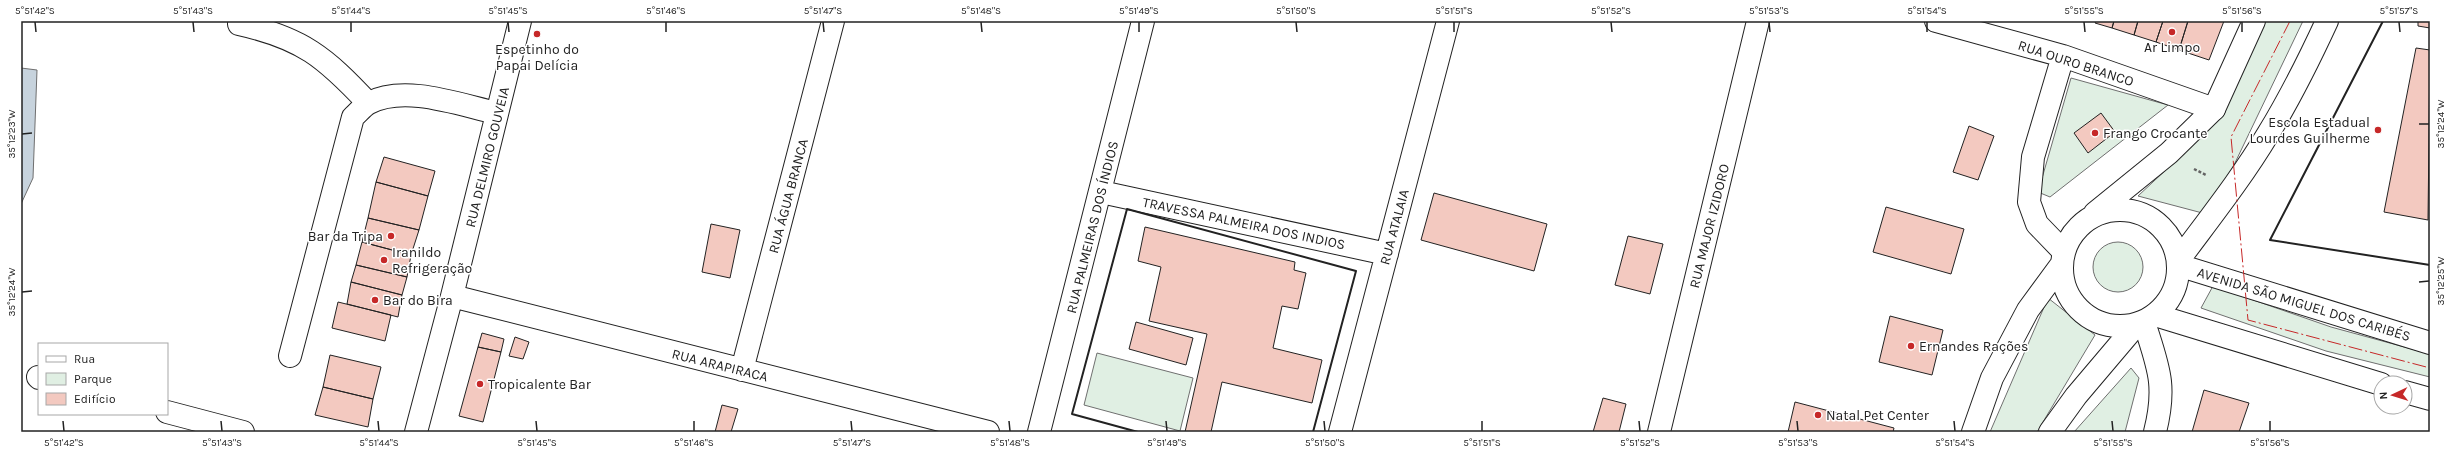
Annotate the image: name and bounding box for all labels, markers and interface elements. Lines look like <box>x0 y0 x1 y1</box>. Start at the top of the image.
text: 5°51'42"S <box>15 5 55 17</box>
text: 5°51'43"S <box>173 5 213 17</box>
text: 5°51'44"S <box>331 5 371 17</box>
text: 5°51'45"S <box>488 5 528 17</box>
text: 5°51'46"S <box>646 5 686 17</box>
text: 5°51'47"S <box>804 5 842 17</box>
text: 5°51'48"S <box>961 5 1001 17</box>
text: 5°51'49"S <box>1119 5 1159 17</box>
text: 5°51'50"S <box>1276 5 1316 17</box>
text: 5°51'51"S <box>1435 5 1473 17</box>
text: 5°51'52"S <box>1591 5 1631 17</box>
text: 5°51'53"S <box>1749 5 1789 17</box>
text: 5°51'54"S <box>1907 5 1947 17</box>
text: 5°51'55"S <box>2064 5 2104 17</box>
text: 5°51'56"S <box>2222 5 2262 17</box>
text: 5°51'57"S <box>2380 5 2418 17</box>
marker: Ar Limpo <box>2167 27 2177 37</box>
marker: Espetinho do Papai Delícia <box>532 29 542 39</box>
street label: RUA OURO BRANCO <box>2016 37 2136 90</box>
place label: Ar Limpo <box>2144 39 2200 56</box>
place label: Espetinho do Papai Delícia <box>495 41 579 74</box>
street label: RUA DELMIRO GOUVEIA <box>462 85 513 229</box>
text: 35°12'24"W <box>2435 100 2447 148</box>
text: 35°12'23"W <box>6 109 18 159</box>
place label: Escola Estadual Lourdes Guilherme <box>2250 114 2370 147</box>
place label: Frango Crocante <box>2103 125 2208 142</box>
marker: Escola Estadual Lourdes Guilherme <box>2373 125 2383 135</box>
marker: Frango Crocante <box>2090 128 2100 138</box>
street label: RUA ÁGUA BRANCA <box>764 137 812 255</box>
street label: RUA PALMEIRAS DOS ÍNDIOS <box>1062 139 1122 315</box>
street label: RUA MAJOR IZIDORO <box>1686 162 1733 290</box>
street label: RUA ATALAIA <box>1376 187 1413 267</box>
street label: TRAVESSA PALMEIRA DOS INDIOS <box>1141 194 1347 253</box>
place label: Bar da Tripa <box>308 228 383 245</box>
marker: Bar da Tripa <box>386 231 396 241</box>
place label: Iranildo Refrigeração <box>392 244 472 277</box>
marker: Iranildo Refrigeração <box>379 255 389 265</box>
text: 35°12'25"W <box>2435 257 2447 305</box>
street label: AVENIDA SÃO MIGUEL DOS CARIBÉS <box>2195 263 2413 345</box>
text: 35°12'24"W <box>6 268 18 316</box>
place label: Bar do Bira <box>383 292 453 309</box>
marker: Bar do Bira <box>370 295 380 305</box>
place label: Ernandes Rações <box>1919 338 2028 355</box>
marker: Ernandes Rações <box>1906 341 1916 351</box>
legend <box>38 343 168 415</box>
street label: RUA ARAPIRACA <box>670 345 770 386</box>
text: Rua <box>74 352 95 366</box>
text: Parque <box>74 372 112 386</box>
north arrow <box>2373 375 2413 415</box>
place label: Tropicalente Bar <box>488 376 592 393</box>
marker: Tropicalente Bar <box>475 379 485 389</box>
text: N <box>2377 391 2390 400</box>
text: Edifício <box>74 392 115 406</box>
place label: Natal Pet Center <box>1826 407 1930 424</box>
marker: Natal Pet Center <box>1813 410 1823 420</box>
text: 5°51'42"S <box>44 437 84 449</box>
text: 5°51'43"S <box>202 437 242 449</box>
text: 5°51'44"S <box>359 437 399 449</box>
text: 5°51'45"S <box>517 437 557 449</box>
text: 5°51'46"S <box>674 437 714 449</box>
text: 5°51'47"S <box>833 437 871 449</box>
text: 5°51'48"S <box>990 437 1030 449</box>
text: 5°51'49"S <box>1147 437 1187 449</box>
text: 5°51'50"S <box>1305 437 1345 449</box>
text: 5°51'51"S <box>1463 437 1501 449</box>
text: 5°51'52"S <box>1620 437 1660 449</box>
text: 5°51'53"S <box>1778 437 1818 449</box>
text: 5°51'54"S <box>1935 437 1975 449</box>
text: 5°51'55"S <box>2093 437 2133 449</box>
text: 5°51'56"S <box>2250 437 2290 449</box>

